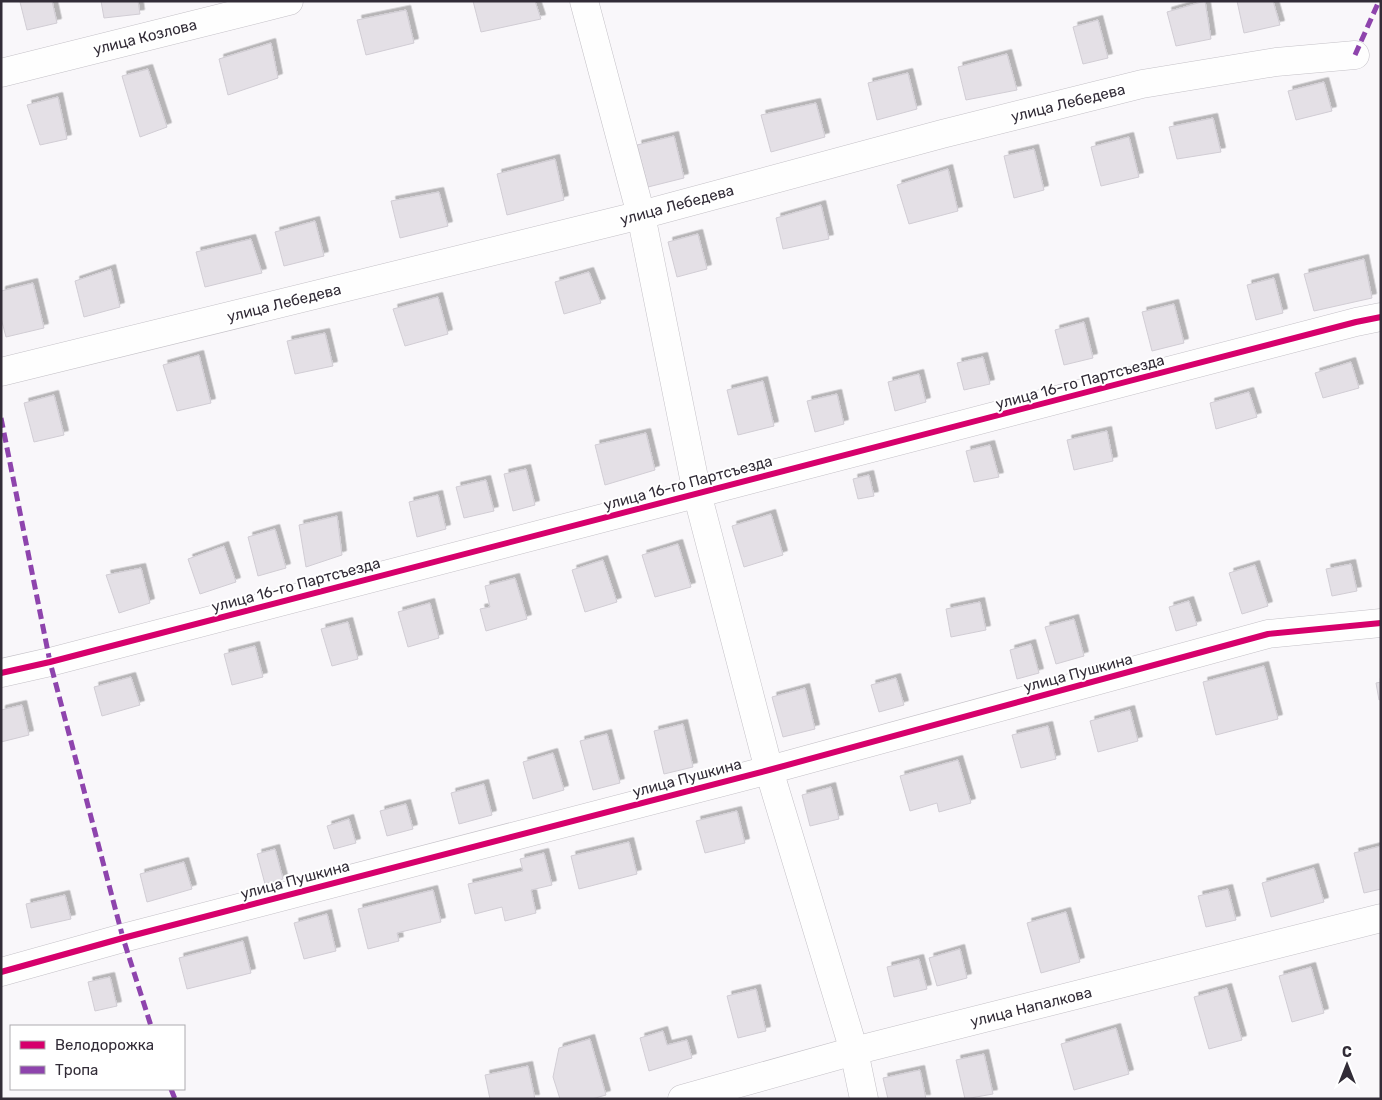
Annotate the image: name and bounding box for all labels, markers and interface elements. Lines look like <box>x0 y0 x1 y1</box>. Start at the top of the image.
street label: улица Козлова <box>91 15 199 59</box>
street label: улица Лебедева <box>1009 80 1127 126</box>
street label: улица Лебедева <box>618 181 736 229</box>
street label: улица Лебедева <box>225 280 343 326</box>
street label: улица 16-го Партсъезда <box>994 351 1166 413</box>
street label: улица 16-го Партсъезда <box>602 452 774 514</box>
street label: улица 16-го Партсъезда <box>210 554 382 616</box>
street label: улица Пушкина <box>1022 650 1134 696</box>
street label: улица Пушкина <box>631 755 743 801</box>
street label: улица Пушкина <box>239 857 351 903</box>
street label: улица Напалкова <box>968 983 1094 1031</box>
legend <box>10 1025 185 1090</box>
text: Велодорожка <box>55 1036 154 1054</box>
north arrow <box>1322 1040 1372 1090</box>
text: С <box>1342 1044 1352 1061</box>
text: Тропа <box>55 1061 98 1079</box>

